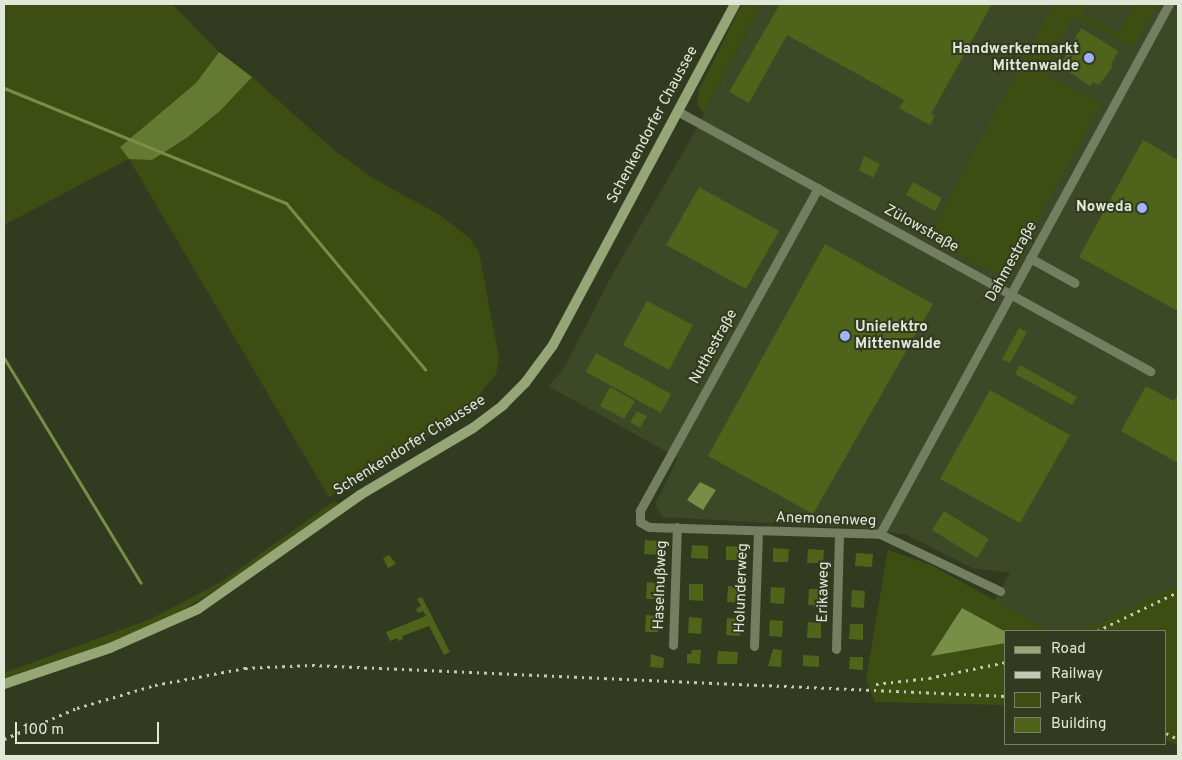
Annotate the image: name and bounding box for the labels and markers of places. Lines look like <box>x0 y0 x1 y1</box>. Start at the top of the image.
place label: Handwerkermarkt Mittenwalde <box>952 40 1079 75</box>
marker: Handwerkermarkt Mittenwalde <box>1083 52 1095 64</box>
place label: Noweda <box>1076 199 1132 217</box>
marker: Noweda <box>1136 202 1148 214</box>
place label: Unielektro Mittenwalde <box>855 318 941 353</box>
marker: Unielektro Mittenwalde <box>839 330 851 342</box>

